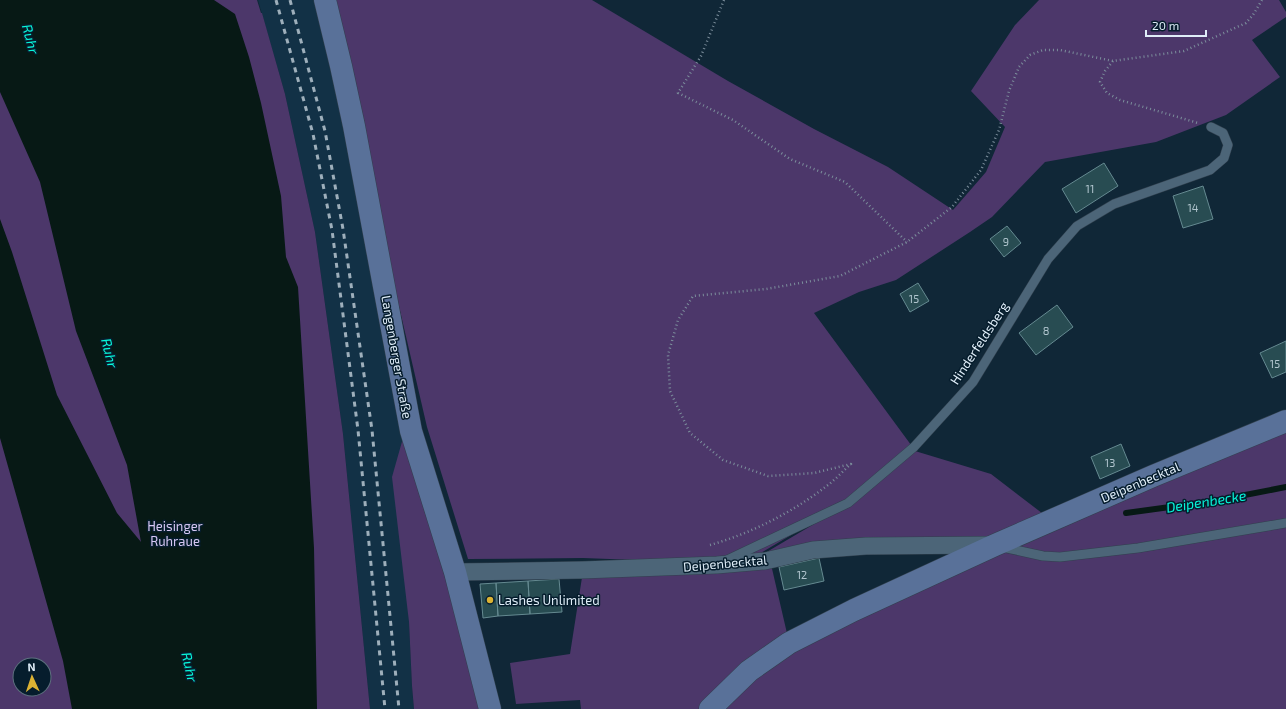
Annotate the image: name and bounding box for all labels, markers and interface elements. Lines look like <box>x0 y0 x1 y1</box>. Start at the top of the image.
scale bar <box>1146 12 1206 38</box>
text: 20 m <box>1152 18 1179 32</box>
water label: Ruhr <box>19 22 43 56</box>
house number: 11 <box>1086 182 1094 195</box>
house number: 14 <box>1187 201 1199 214</box>
house number: 9 <box>1003 235 1009 248</box>
house number: 15 <box>909 292 919 305</box>
street label: Langenberger Straße <box>378 294 416 420</box>
street label: Hinderfeldsberg <box>946 299 1012 387</box>
house number: 8 <box>1043 324 1049 337</box>
water label: Ruhr <box>98 336 122 370</box>
house number: 15 <box>1270 357 1280 370</box>
house number: 13 <box>1105 456 1115 469</box>
street label: Deipenbecktal <box>1098 458 1182 506</box>
water label: Deipenbecke <box>1165 486 1248 516</box>
park label: Heisinger Ruhraue <box>147 518 203 549</box>
street label: Deipenbecktal <box>682 551 768 575</box>
house number: 12 <box>797 568 807 581</box>
place label: Lashes Unlimited <box>498 592 600 608</box>
marker: Lashes Unlimited <box>485 595 495 605</box>
water label: Ruhr <box>178 650 202 684</box>
north arrow <box>12 657 52 697</box>
text: N <box>27 660 36 673</box>

